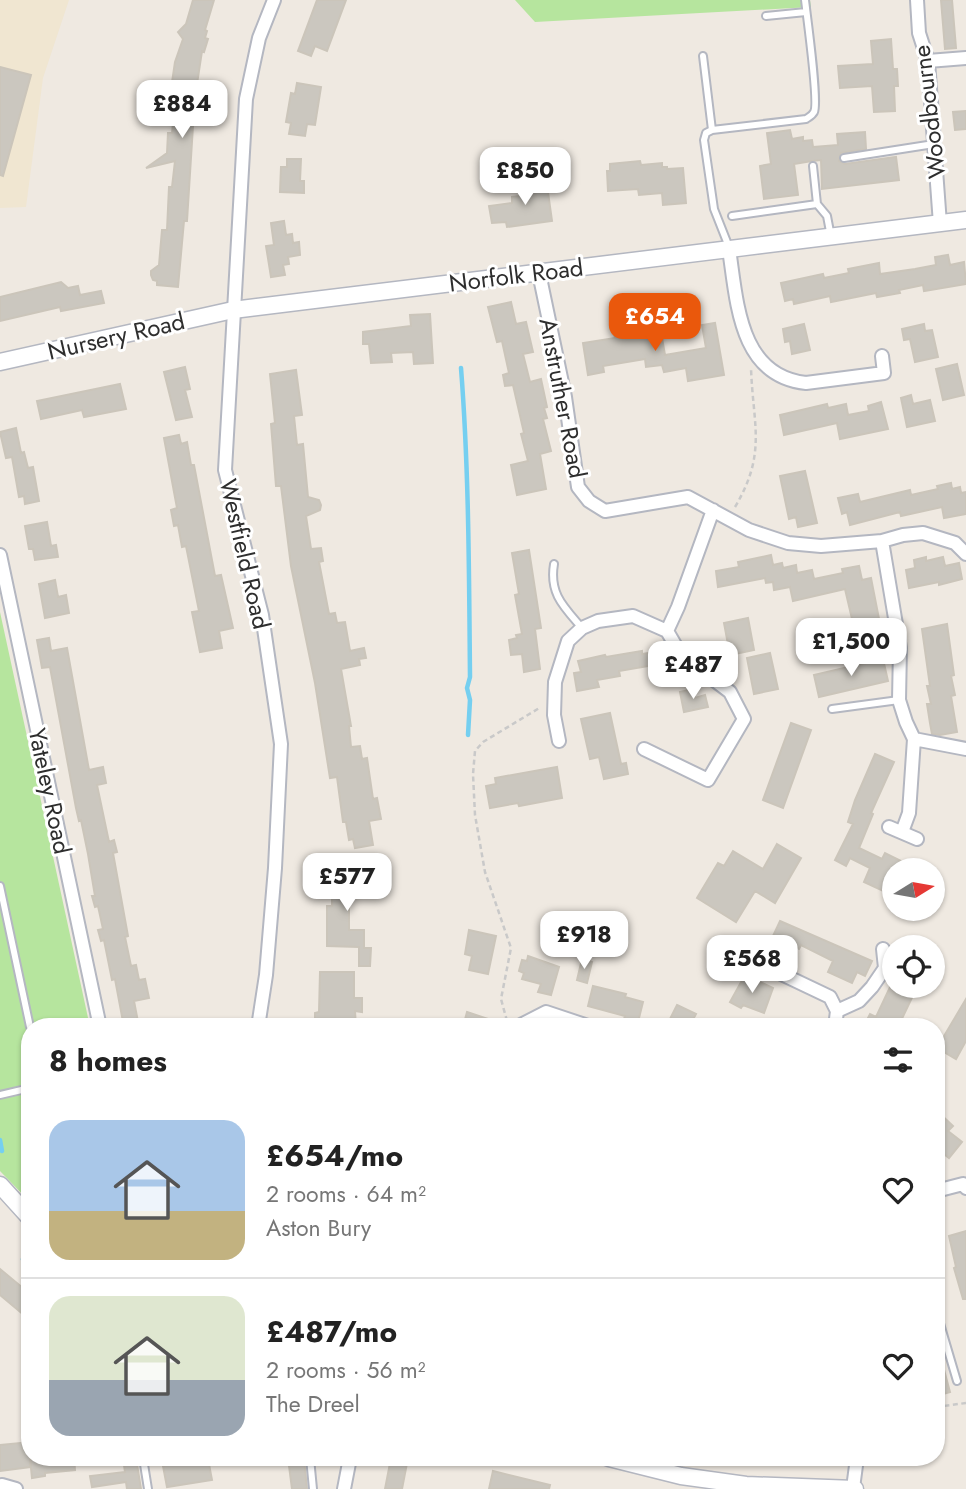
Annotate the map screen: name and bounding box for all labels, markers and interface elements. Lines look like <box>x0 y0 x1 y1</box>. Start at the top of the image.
street label: Woodbourne <box>903 43 955 181</box>
pin: £884 <box>141 80 223 140</box>
text: £884 <box>153 86 211 120</box>
pin: £850 <box>484 148 566 207</box>
text: £850 <box>496 153 554 187</box>
street label: Norfolk Road <box>447 249 585 301</box>
pin: £654 <box>614 294 696 353</box>
text: £654 <box>625 299 685 333</box>
street label: Nursery Road <box>44 303 188 369</box>
street label: Anstruther Road <box>530 315 596 481</box>
street label: Westfield Road <box>211 475 279 633</box>
pin: £1,500 <box>794 618 908 678</box>
text: £1,500 <box>812 624 890 658</box>
pin: £487 <box>652 642 734 701</box>
text: £487 <box>664 647 722 681</box>
street label: Yateley Road <box>20 725 80 857</box>
pin: £577 <box>306 853 388 913</box>
north arrow <box>882 858 945 920</box>
map controls <box>882 858 945 998</box>
text: £577 <box>319 859 375 893</box>
pin: £918 <box>543 912 625 971</box>
text: £918 <box>556 917 612 951</box>
button: locate <box>882 935 945 998</box>
pin: £568 <box>711 936 793 995</box>
text: £568 <box>723 941 781 975</box>
text: 8 homes <box>49 1039 167 1082</box>
icon: filters <box>879 1041 917 1079</box>
text: £654/mo <box>266 1134 403 1177</box>
icon: home <box>105 1148 189 1232</box>
icon: heart <box>879 1171 917 1209</box>
text: 2 rooms · 64 m² <box>266 1177 426 1211</box>
text: Aston Bury <box>266 1211 371 1245</box>
text: £487/mo <box>266 1310 397 1353</box>
icon: home <box>105 1324 189 1408</box>
icon: heart <box>879 1347 917 1385</box>
text: 2 rooms · 56 m² <box>266 1353 426 1387</box>
text: The Dreel <box>266 1387 360 1421</box>

